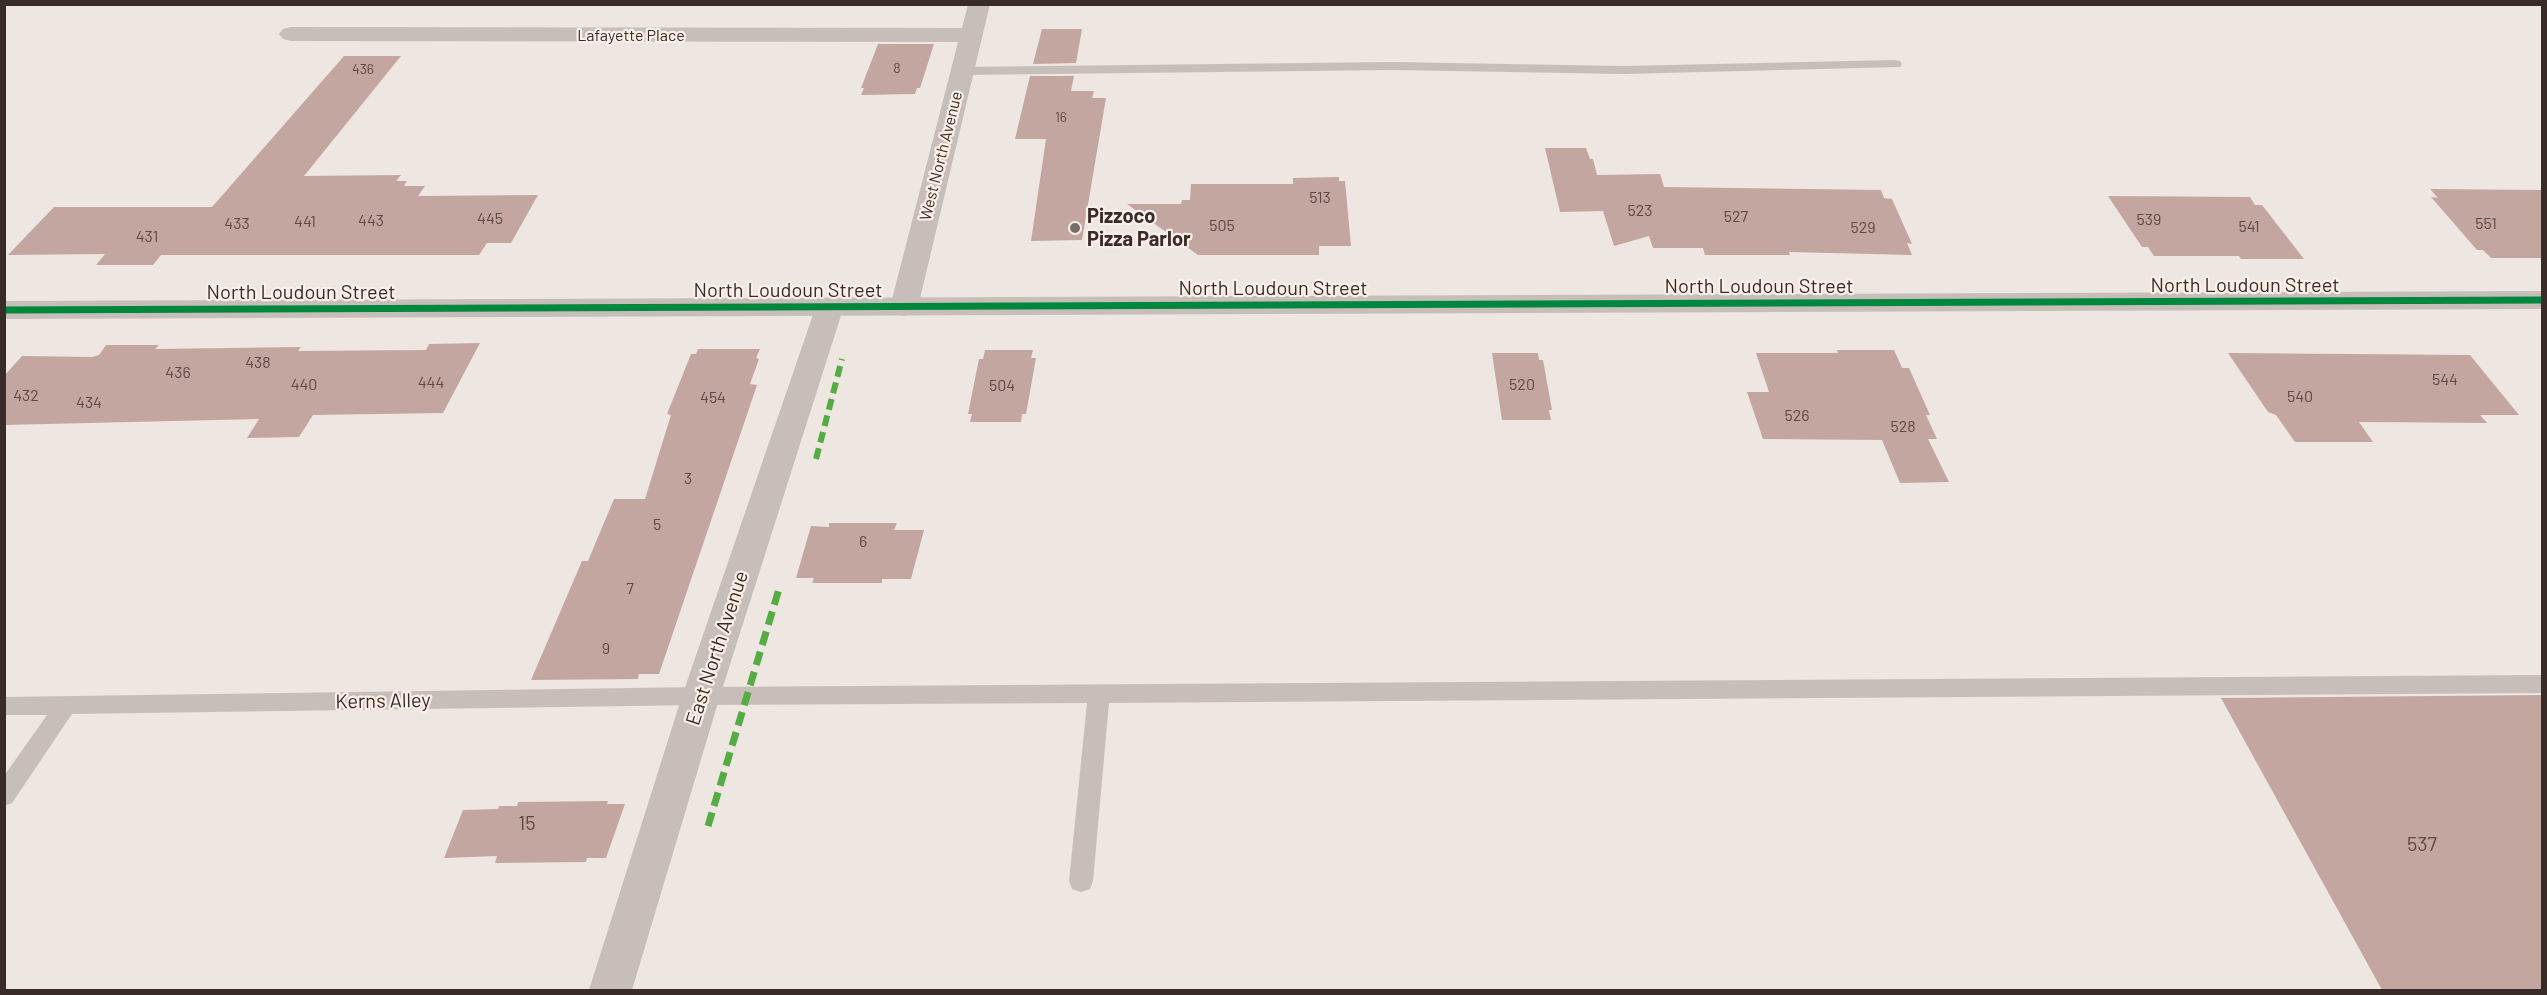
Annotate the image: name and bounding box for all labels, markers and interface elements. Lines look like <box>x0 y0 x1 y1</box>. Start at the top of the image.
street label: Lafayette Place <box>577 26 685 46</box>
house number: 8 <box>893 60 901 76</box>
house number: 436 <box>352 61 374 77</box>
street label: West North Avenue <box>916 89 966 223</box>
house number: 16 <box>1055 109 1067 125</box>
house number: 513 <box>1309 188 1331 208</box>
house number: 523 <box>1628 201 1652 221</box>
place label: Pizzoco Pizza Parlor <box>1087 204 1191 251</box>
house number: 527 <box>1724 207 1748 227</box>
house number: 445 <box>477 209 503 229</box>
house number: 539 <box>2137 210 2161 230</box>
house number: 443 <box>358 211 384 231</box>
house number: 441 <box>294 212 316 232</box>
house number: 433 <box>224 214 250 234</box>
house number: 551 <box>2475 214 2497 234</box>
house number: 505 <box>1209 216 1235 236</box>
house number: 541 <box>2238 217 2260 237</box>
house number: 529 <box>1850 218 1876 238</box>
marker: Pizzoco Pizza Parlor <box>1068 221 1082 235</box>
house number: 431 <box>136 227 158 247</box>
street label: North Loudoun Street <box>2151 273 2339 297</box>
street label: North Loudoun Street <box>1665 274 1853 298</box>
street label: North Loudoun Street <box>1179 276 1367 300</box>
street label: North Loudoun Street <box>694 278 882 302</box>
street label: North Loudoun Street <box>207 280 395 304</box>
house number: 438 <box>245 353 271 373</box>
house number: 436 <box>165 363 191 383</box>
house number: 544 <box>2432 370 2458 390</box>
house number: 444 <box>418 373 444 393</box>
house number: 440 <box>291 375 317 395</box>
house number: 520 <box>1509 375 1535 395</box>
house number: 504 <box>989 376 1015 396</box>
house number: 432 <box>13 386 39 406</box>
house number: 540 <box>2287 387 2313 407</box>
house number: 454 <box>700 388 726 408</box>
house number: 434 <box>76 393 102 413</box>
house number: 526 <box>1784 406 1810 426</box>
house number: 528 <box>1890 417 1916 437</box>
house number: 3 <box>684 469 692 489</box>
house number: 5 <box>653 515 661 535</box>
house number: 6 <box>859 532 867 552</box>
street label: East North Avenue <box>681 568 753 728</box>
house number: 7 <box>626 579 634 599</box>
house number: 9 <box>602 639 610 659</box>
street label: Kerns Alley <box>335 688 431 714</box>
house number: 15 <box>518 811 536 835</box>
house number: 537 <box>2407 832 2437 856</box>

